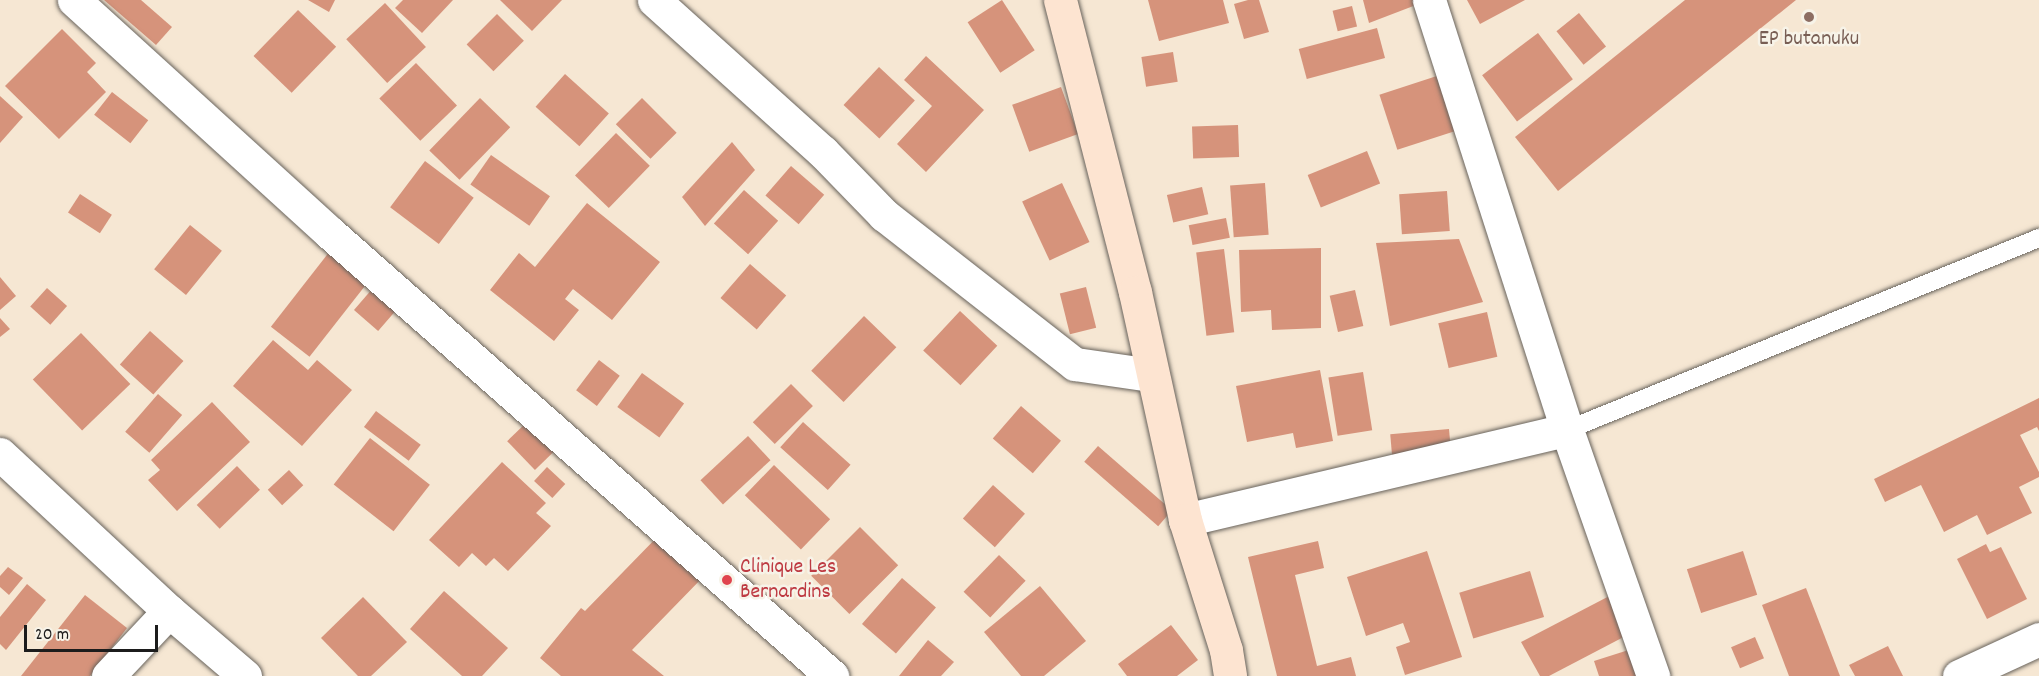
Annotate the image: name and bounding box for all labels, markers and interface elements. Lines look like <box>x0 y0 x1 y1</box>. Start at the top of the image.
marker: EP butanuku <box>1802 10 1816 24</box>
place label: EP butanuku <box>1759 27 1859 53</box>
place label: Clinique Les Bernardins <box>740 554 836 606</box>
marker: Clinique Les Bernardins <box>718 571 736 589</box>
scale bar <box>27 613 160 651</box>
text: 20 m <box>35 623 69 648</box>

